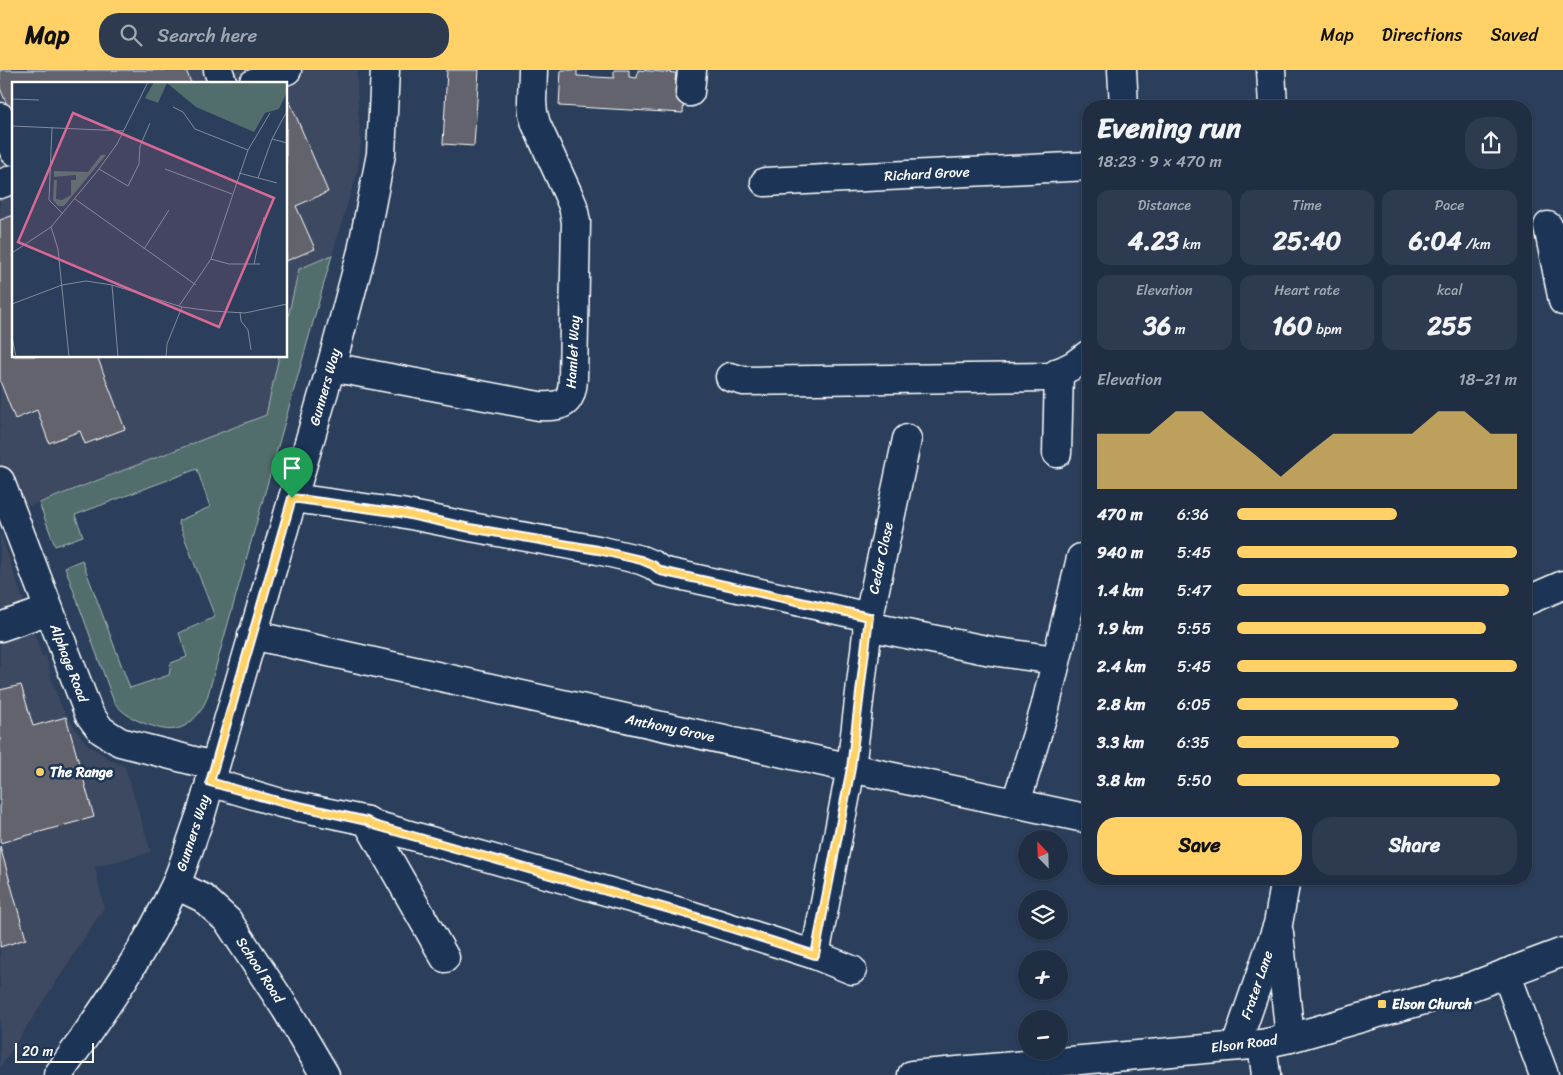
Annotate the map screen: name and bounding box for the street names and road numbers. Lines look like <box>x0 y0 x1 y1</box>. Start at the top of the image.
street label: Richard Grove <box>884 159 970 189</box>
street label: Hamlet Way <box>559 314 587 389</box>
street label: Gunners Way <box>302 345 348 429</box>
street label: Cedar Close <box>861 520 901 596</box>
street label: Alphage Road <box>42 619 96 708</box>
street label: Anthony Grove <box>622 706 717 750</box>
street label: Gunners Way <box>169 791 217 875</box>
street label: School Road <box>229 932 292 1010</box>
street label: Frater Lane <box>1234 947 1280 1023</box>
street label: Elson Road <box>1209 1027 1280 1060</box>

